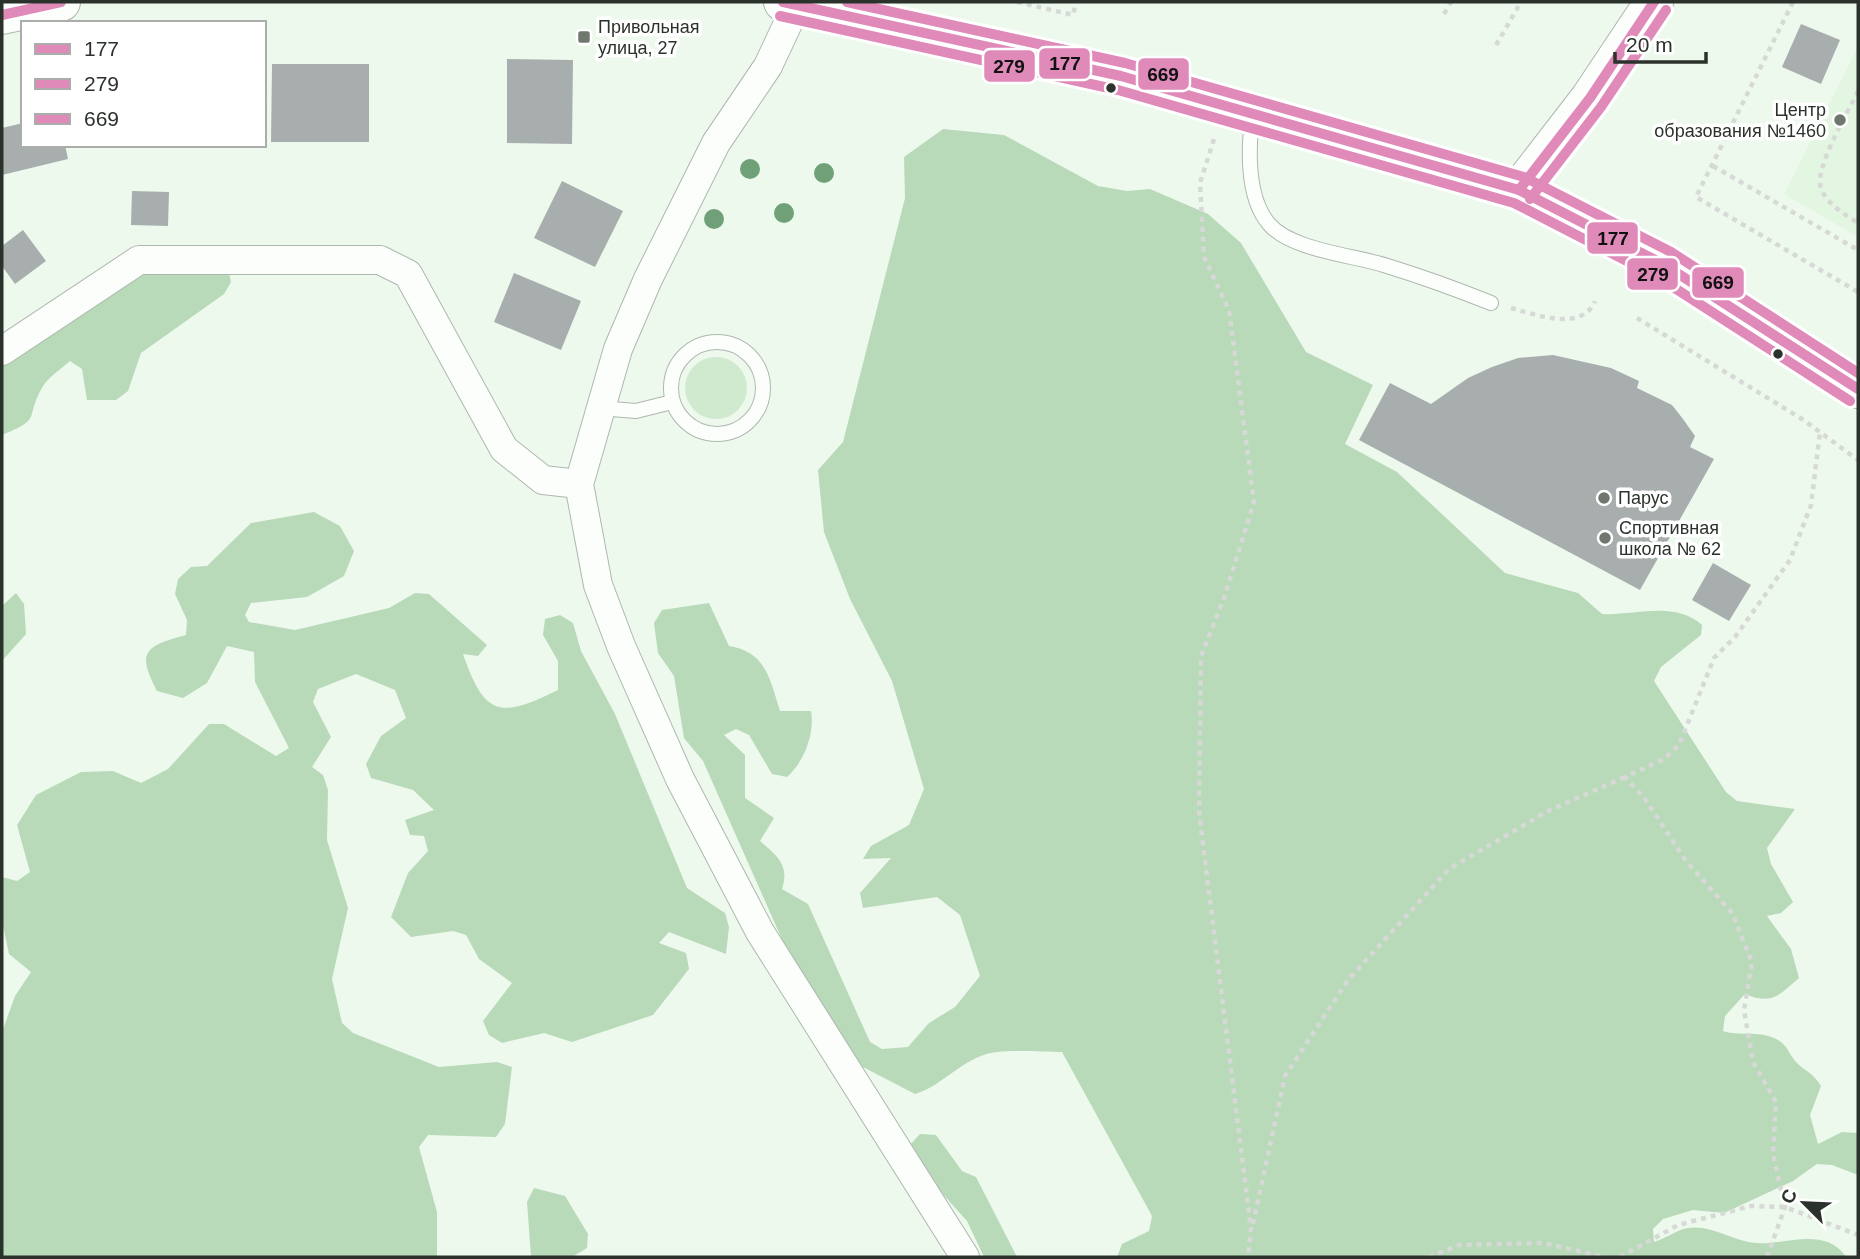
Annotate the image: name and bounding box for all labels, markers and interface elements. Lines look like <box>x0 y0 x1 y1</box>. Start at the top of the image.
place label: Привольная улица, 27 <box>598 17 700 58</box>
legend <box>21 21 266 147</box>
scale bar <box>1615 21 1706 65</box>
marker: Привольная улица, 27 <box>576 29 592 45</box>
text: 20 m <box>1626 33 1673 56</box>
text: 177 <box>84 37 119 60</box>
line badge: 177 <box>1038 47 1091 80</box>
line badge: 279 <box>983 49 1036 83</box>
text: 177 <box>1049 53 1081 74</box>
text: 279 <box>993 56 1025 77</box>
line badge: 669 <box>1137 57 1190 91</box>
text: 669 <box>1147 64 1179 85</box>
text: 279 <box>84 72 119 95</box>
unlabelled marker <box>1104 81 1118 95</box>
place label: Центр образования №1460 <box>1654 100 1826 141</box>
text: 669 <box>84 107 119 130</box>
marker: Центр образования №1460 <box>1832 112 1848 128</box>
line badge: 177 <box>1586 221 1639 255</box>
text: 177 <box>1597 228 1629 249</box>
line badge: 279 <box>1626 257 1679 291</box>
text: 279 <box>1637 264 1669 285</box>
line badge: 669 <box>1691 266 1745 299</box>
text: 669 <box>1702 272 1734 293</box>
unlabelled marker <box>1771 347 1785 361</box>
place label: Парус <box>1618 488 1669 508</box>
marker: Парус <box>1596 490 1612 506</box>
place label: Спортивная школа № 62 <box>1619 518 1721 559</box>
marker: Спортивная школа № 62 <box>1597 530 1613 546</box>
north arrow <box>1769 1168 1839 1238</box>
text: С <box>1777 1186 1801 1207</box>

